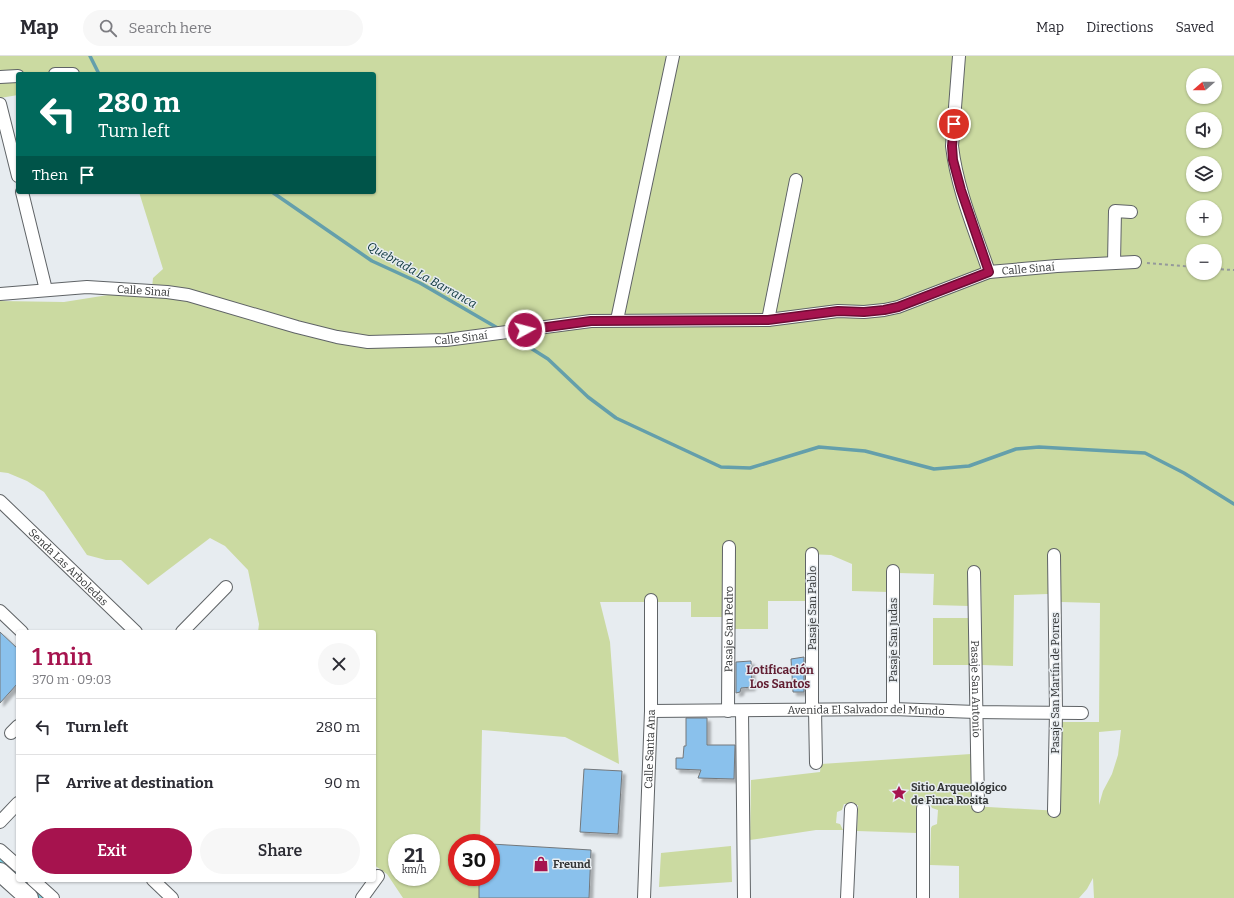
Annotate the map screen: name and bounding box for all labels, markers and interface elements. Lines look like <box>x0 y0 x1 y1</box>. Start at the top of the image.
search box <box>83 10 363 46</box>
text: Map <box>20 16 59 39</box>
icon: search <box>97 17 119 39</box>
text: Search here <box>129 19 212 37</box>
text: Map <box>1036 19 1064 36</box>
text: Directions <box>1086 19 1154 36</box>
text: Saved <box>1176 19 1214 36</box>
north arrow <box>1186 68 1222 104</box>
map controls <box>1186 68 1222 280</box>
text: 280 m <box>98 86 180 119</box>
icon: left <box>32 88 84 140</box>
pin <box>937 107 971 141</box>
button: sound <box>1186 112 1222 148</box>
icon: arrive <box>943 113 965 135</box>
text: Turn left <box>98 120 170 142</box>
button: layers <box>1186 156 1222 192</box>
icon: arrive <box>76 164 98 186</box>
text: Then <box>32 166 68 184</box>
button: + <box>1186 200 1222 236</box>
water label: Quebrada La Barranca <box>365 239 479 311</box>
button: − <box>1186 244 1222 280</box>
street label: Calle Sinaí <box>1001 260 1056 278</box>
street label: Calle Sinaí <box>117 283 172 299</box>
position arrow <box>504 309 546 351</box>
street label: Calle Sinaí <box>434 329 489 347</box>
street label: Senda Las Arboledas <box>26 526 111 609</box>
street label: Pasaje San Pablo <box>806 566 819 650</box>
street label: Pasaje San Pedro <box>722 586 736 672</box>
street label: Pasaje San Judas <box>887 598 900 682</box>
street label: Pasaje San Martín de Porres <box>1049 612 1062 754</box>
street label: Pasaje San Antonio <box>968 640 983 738</box>
text: 1 min <box>32 643 92 671</box>
button: close <box>318 643 360 685</box>
district label: Lotificación Los Santos <box>746 663 814 691</box>
text: 370 m · 09:03 <box>32 672 111 687</box>
street label: Avenida El Salvador del Mundo <box>787 703 945 718</box>
street label: Calle Santa Ana <box>642 709 658 789</box>
icon: left <box>32 716 54 738</box>
text: Turn left <box>66 718 128 736</box>
text: 280 m <box>316 718 360 736</box>
icon: arrive <box>32 772 54 794</box>
text: Arrive at destination <box>66 774 213 792</box>
text: 90 m <box>324 774 360 792</box>
place label: Sitio Arqueológico de Finca Rosita <box>911 781 1007 807</box>
place icon: Sitio Arqueológico de Finca Rosita <box>890 784 908 802</box>
button: Exit <box>32 828 192 874</box>
button: Share <box>200 828 360 874</box>
speed limit sign: 30 <box>448 834 500 886</box>
text: 21 <box>404 843 424 867</box>
shop icon: Freund <box>532 855 550 873</box>
place label: Freund <box>553 858 591 871</box>
text: km/h <box>402 864 426 876</box>

